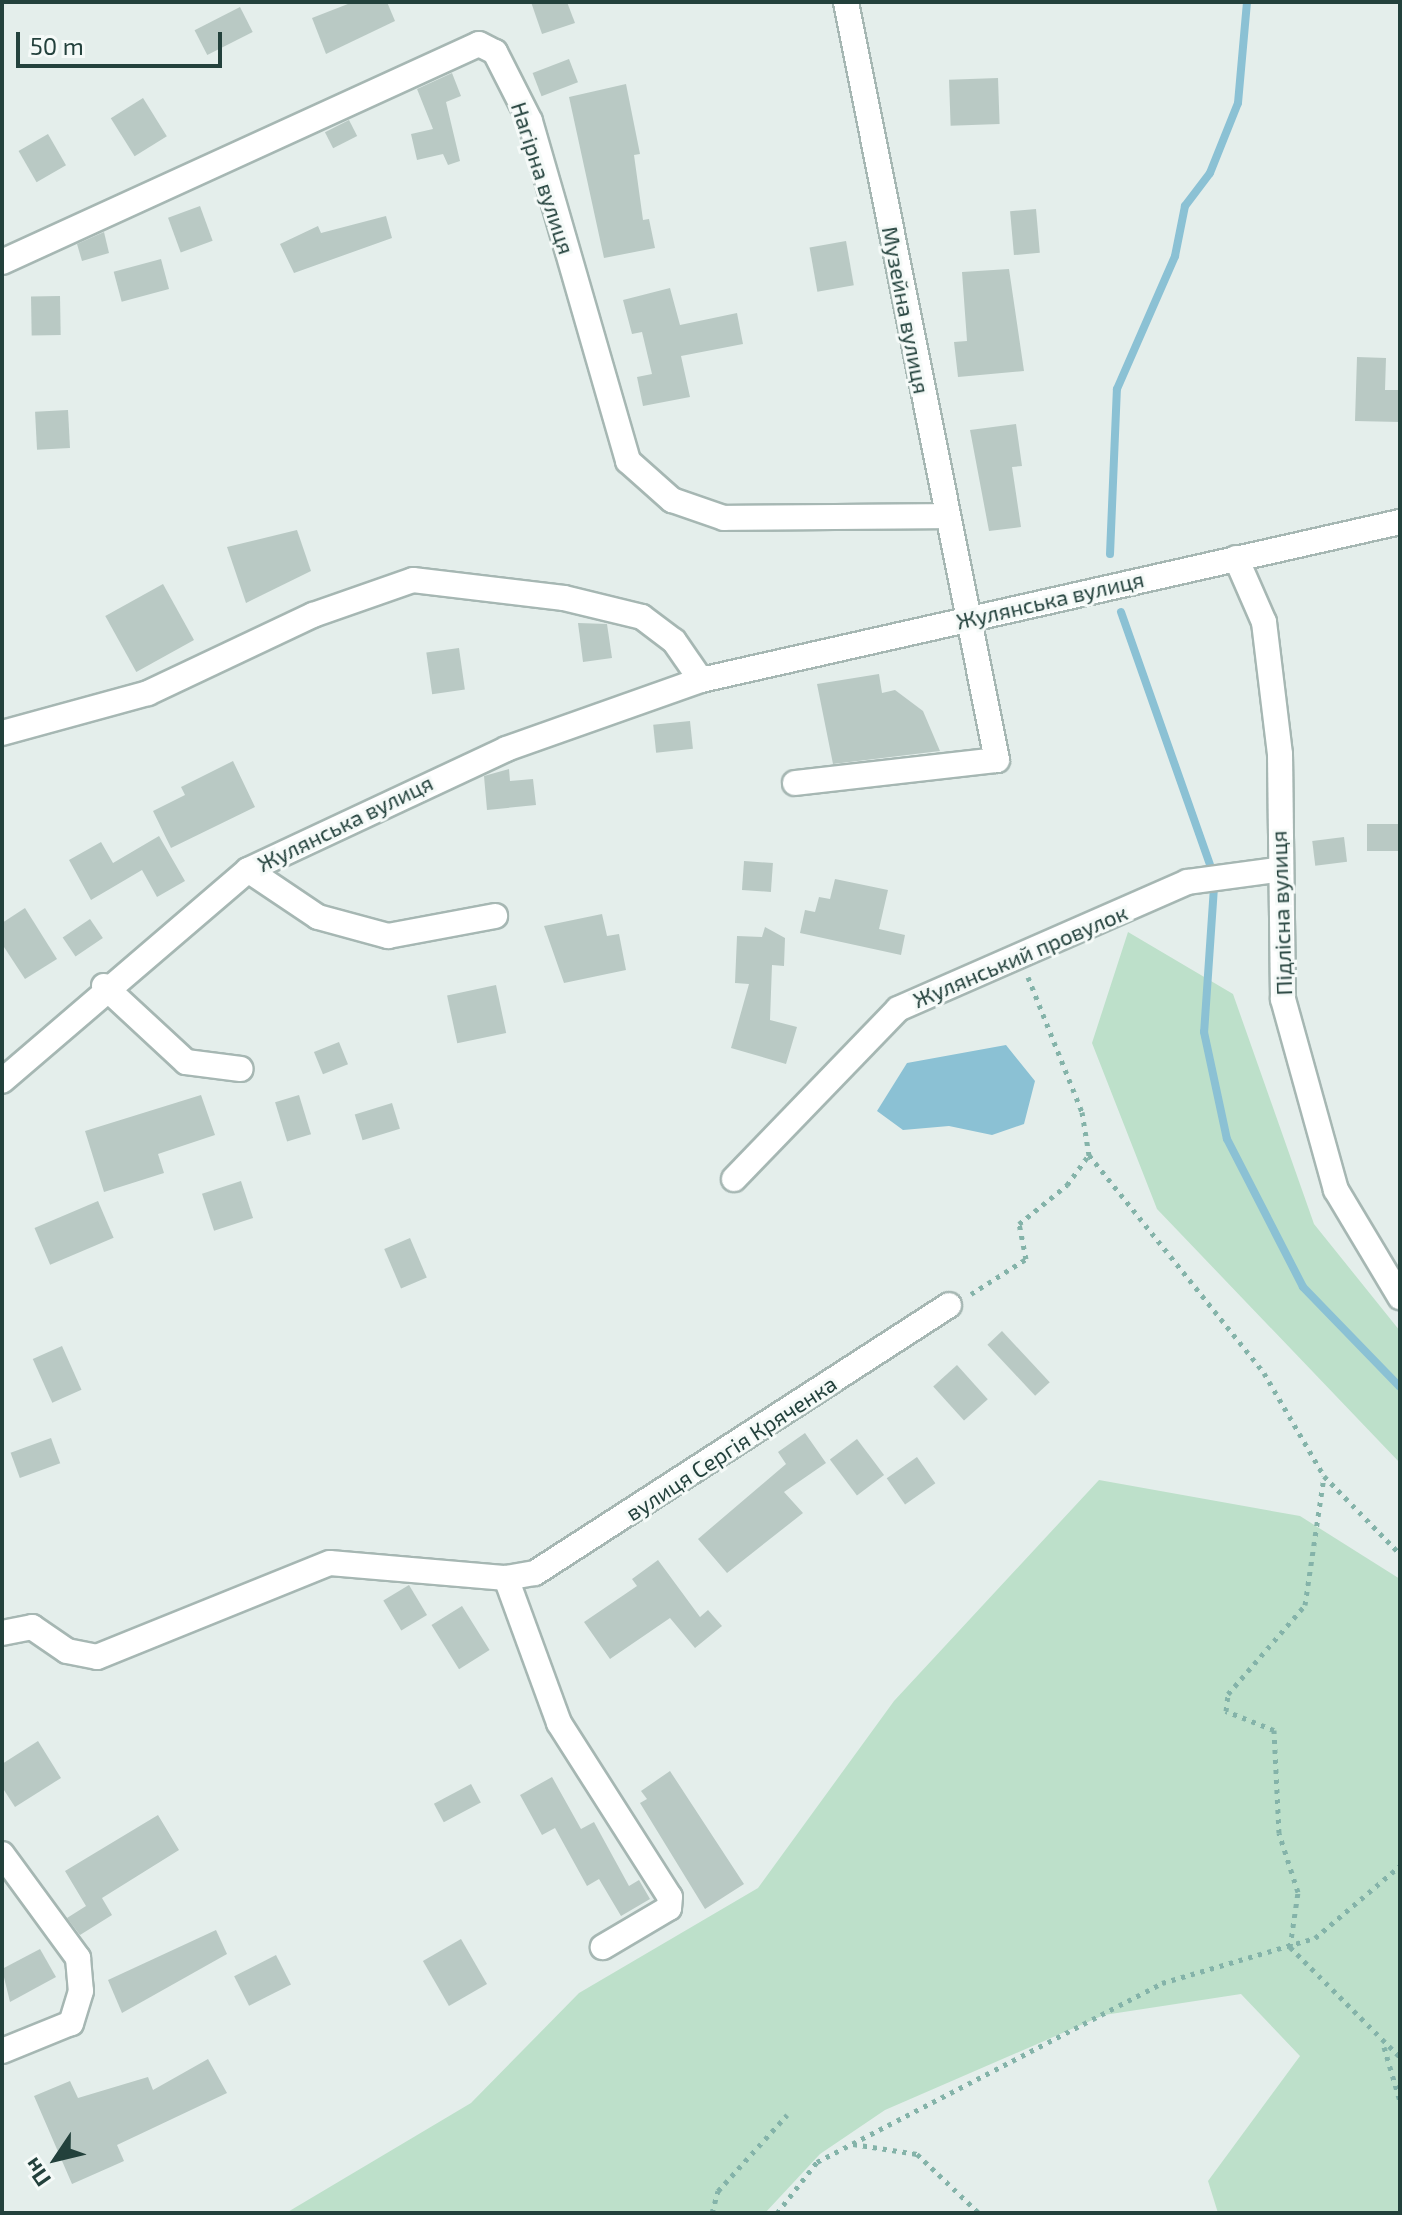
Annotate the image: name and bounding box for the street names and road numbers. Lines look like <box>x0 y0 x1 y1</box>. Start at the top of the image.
street label: Нагірна вулиця <box>506 99 580 257</box>
street label: Музейна вулиця <box>877 224 935 396</box>
street label: Жулянська вулиця <box>953 566 1147 634</box>
street label: Жулянська вулиця <box>253 769 437 877</box>
street label: Підлісна вулиця <box>1265 830 1297 996</box>
street label: Жулянський провулок <box>909 899 1131 1013</box>
street label: вулиця Сергія Кряченка <box>621 1370 841 1526</box>

